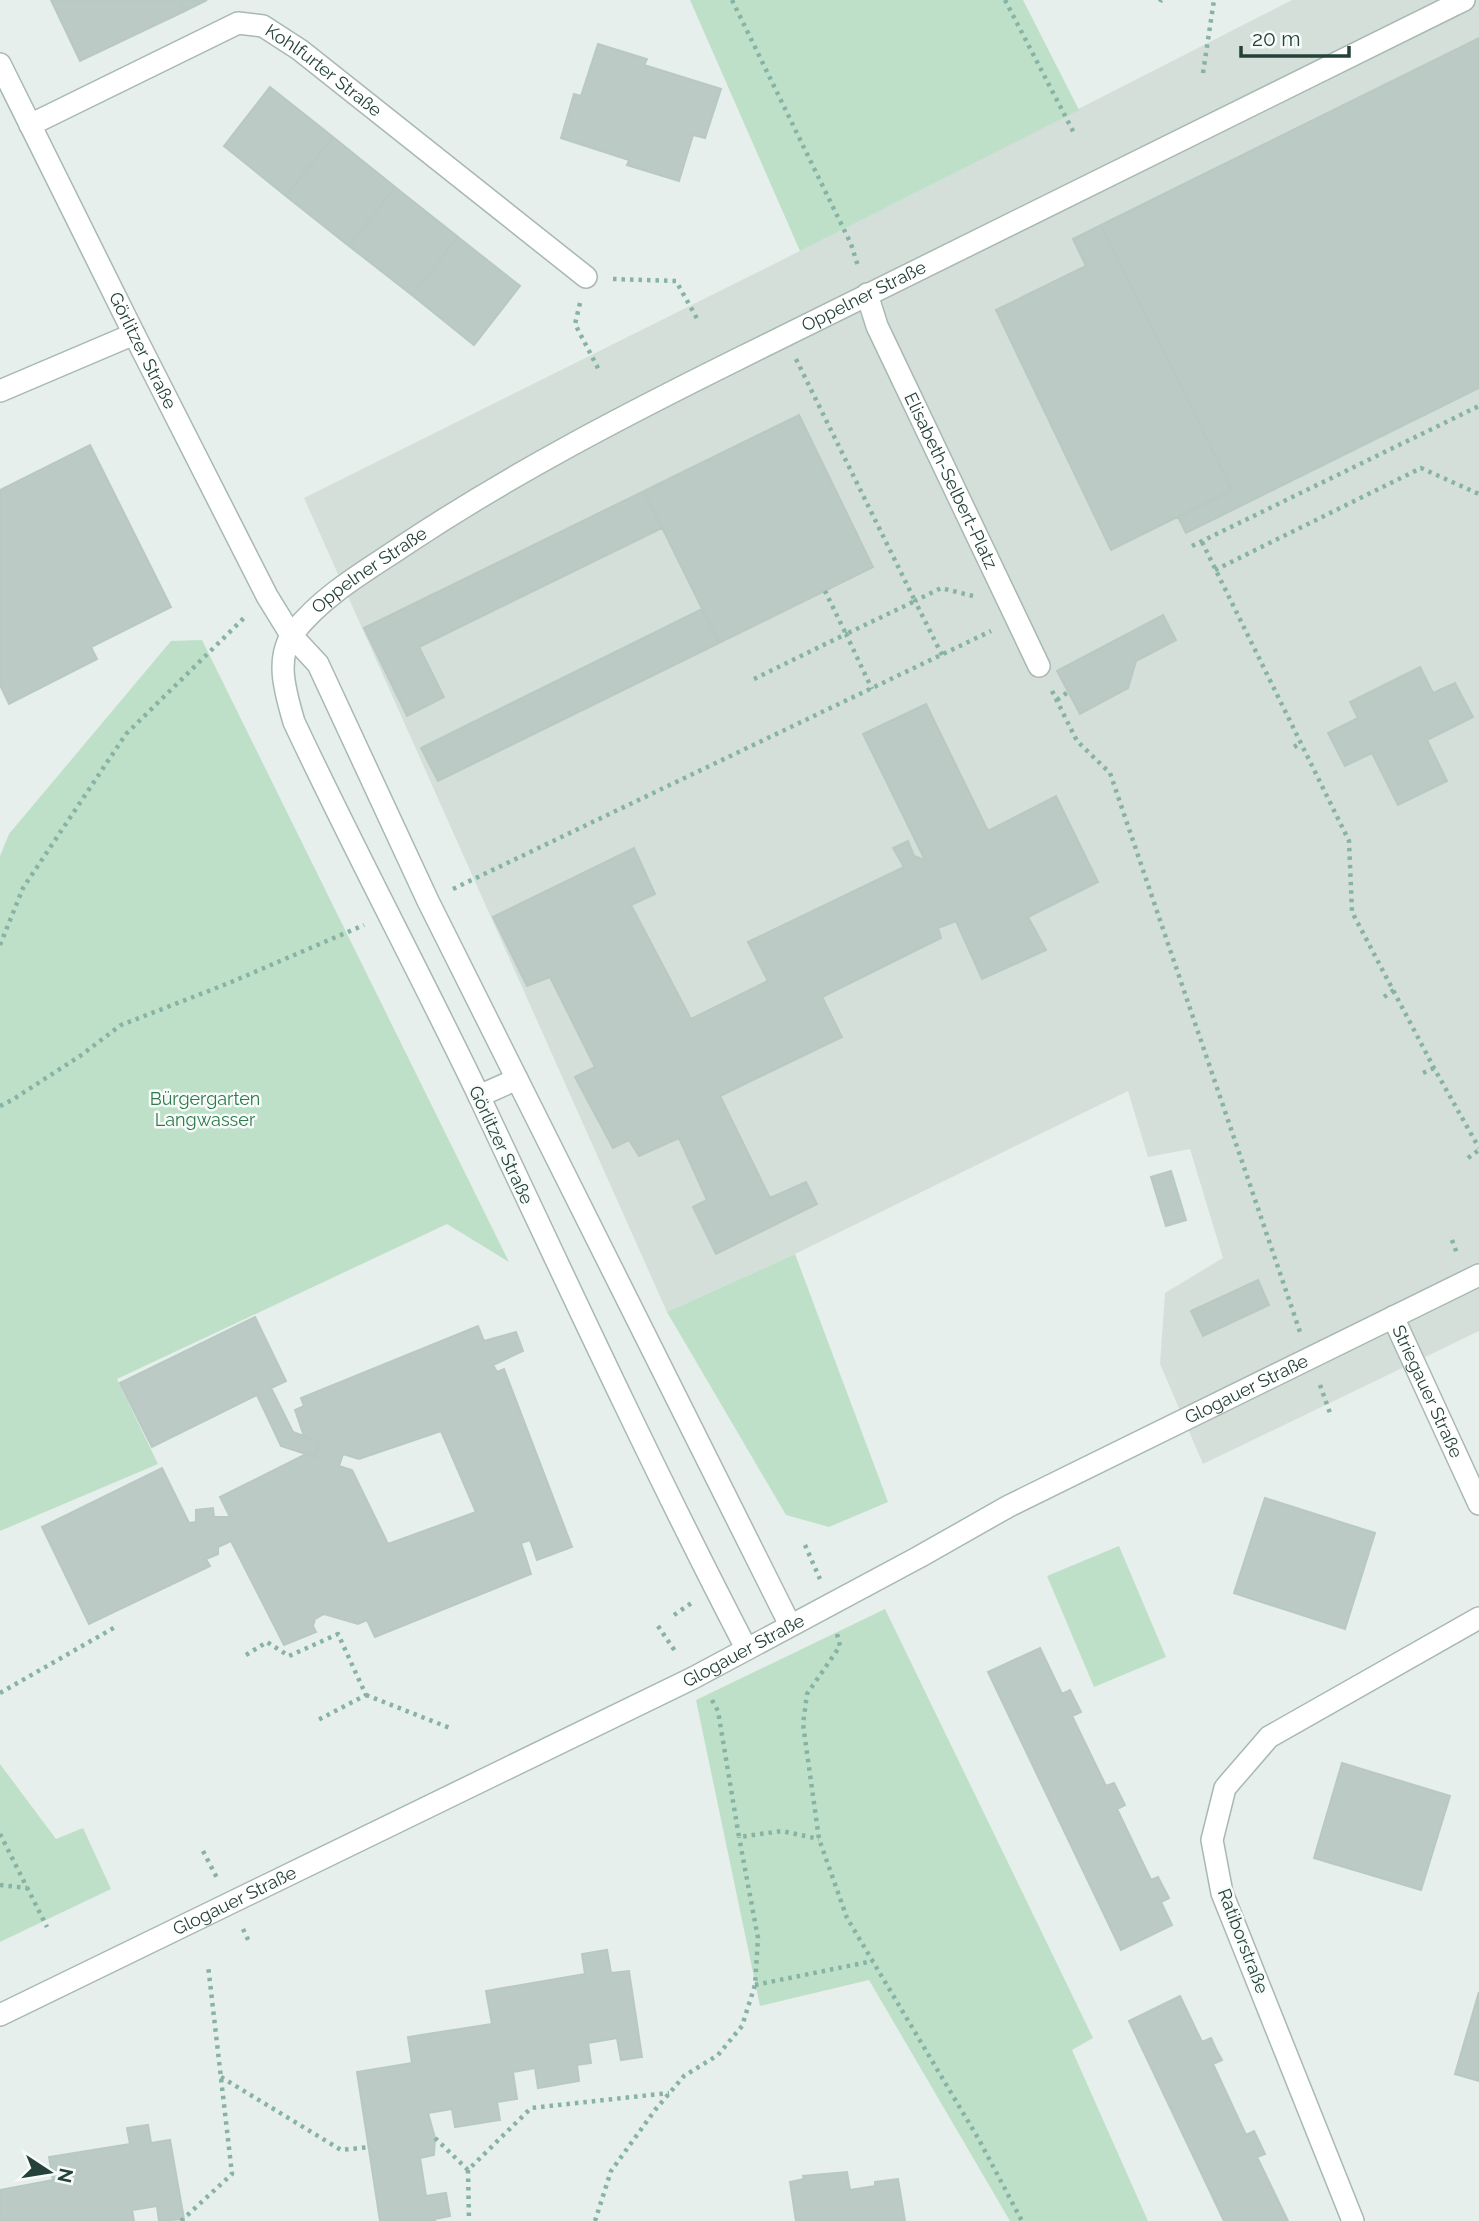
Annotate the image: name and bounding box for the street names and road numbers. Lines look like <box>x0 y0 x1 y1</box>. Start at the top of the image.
street label: Kohlfurter Straße <box>262 19 387 121</box>
street label: Oppelner Straße <box>798 256 930 336</box>
street label: Görlitzer Straße <box>105 288 181 413</box>
street label: Elisabeth-Selbert-Platz <box>900 389 1002 572</box>
street label: Oppelner Straße <box>307 522 431 617</box>
street label: Görlitzer Straße <box>465 1082 538 1208</box>
street label: Striegauer Straße <box>1388 1322 1467 1461</box>
street label: Glogauer Straße <box>1181 1350 1312 1428</box>
street label: Glogauer Straße <box>679 1609 808 1691</box>
street label: Glogauer Straße <box>169 1861 300 1939</box>
street label: Ratiborstraße <box>1214 1885 1273 1997</box>

